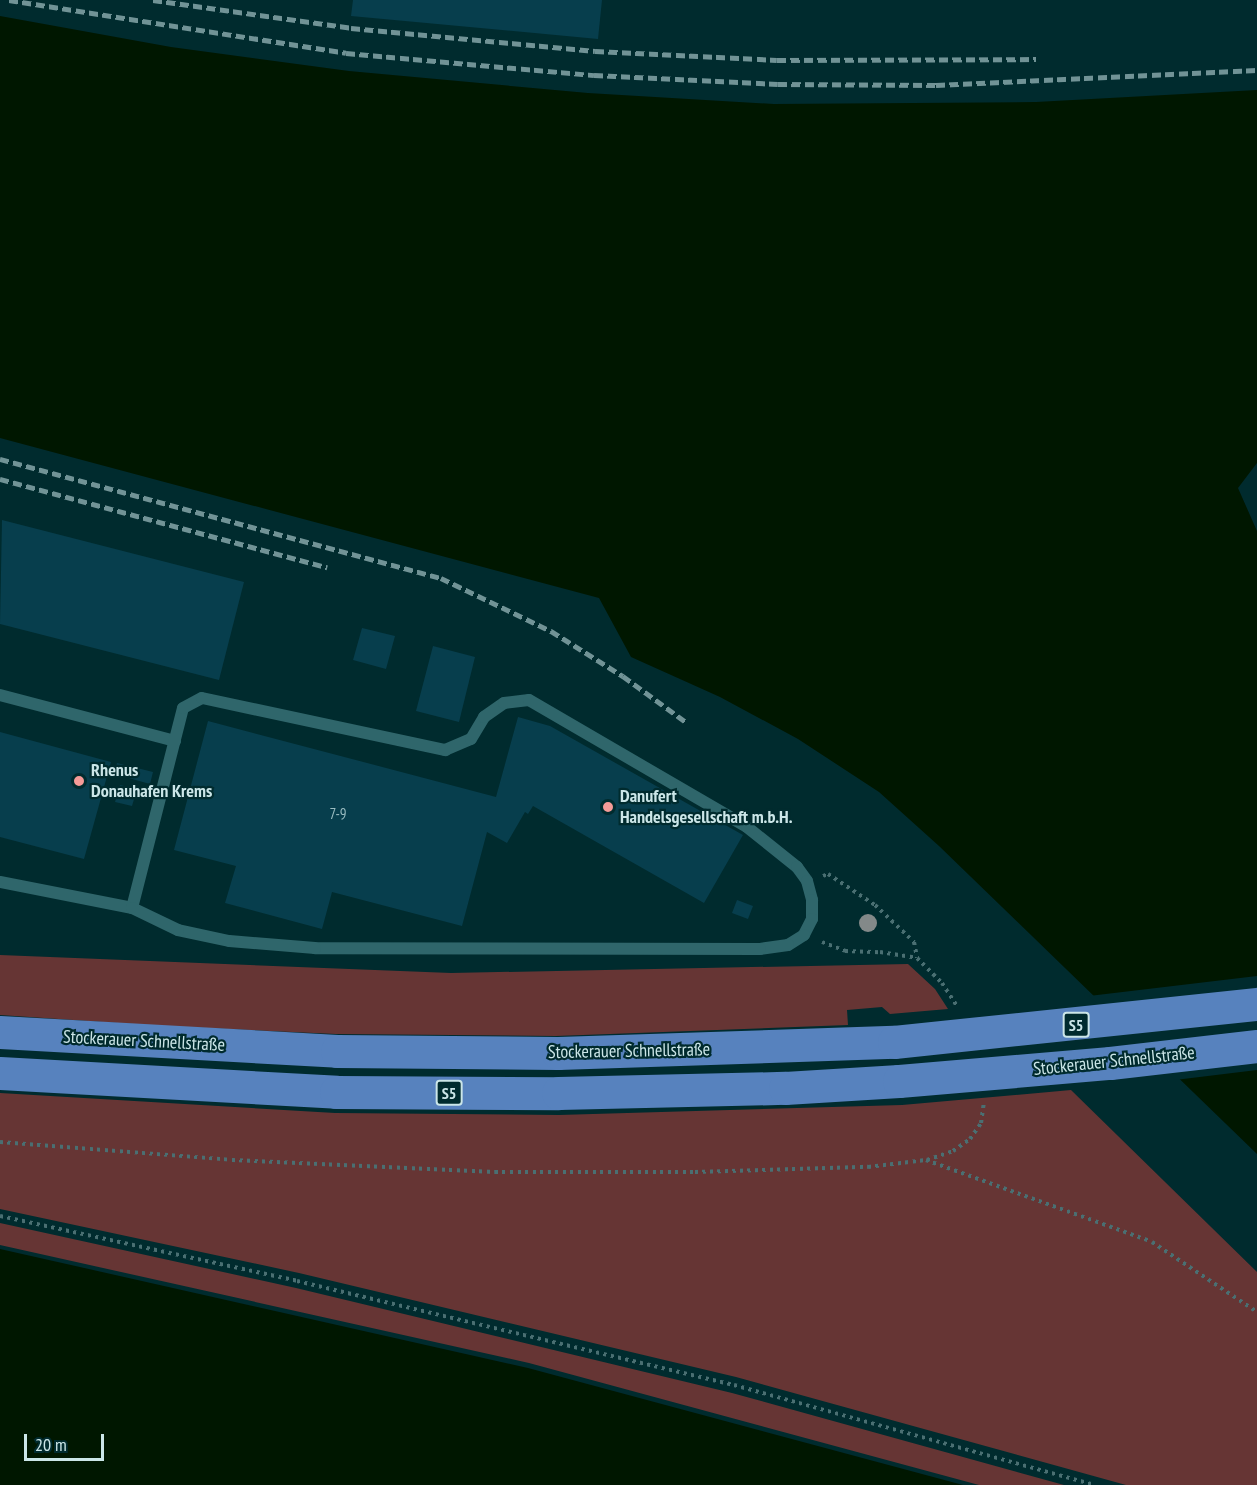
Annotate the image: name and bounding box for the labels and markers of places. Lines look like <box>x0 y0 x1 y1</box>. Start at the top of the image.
place label: Rhenus Donauhafen Krems <box>91 760 212 802</box>
marker: Rhenus Donauhafen Krems <box>72 774 86 788</box>
place label: Danufert Handelsgesellschaft m.b.H. <box>620 786 792 828</box>
marker: Danufert Handelsgesellschaft m.b.H. <box>601 800 615 814</box>

